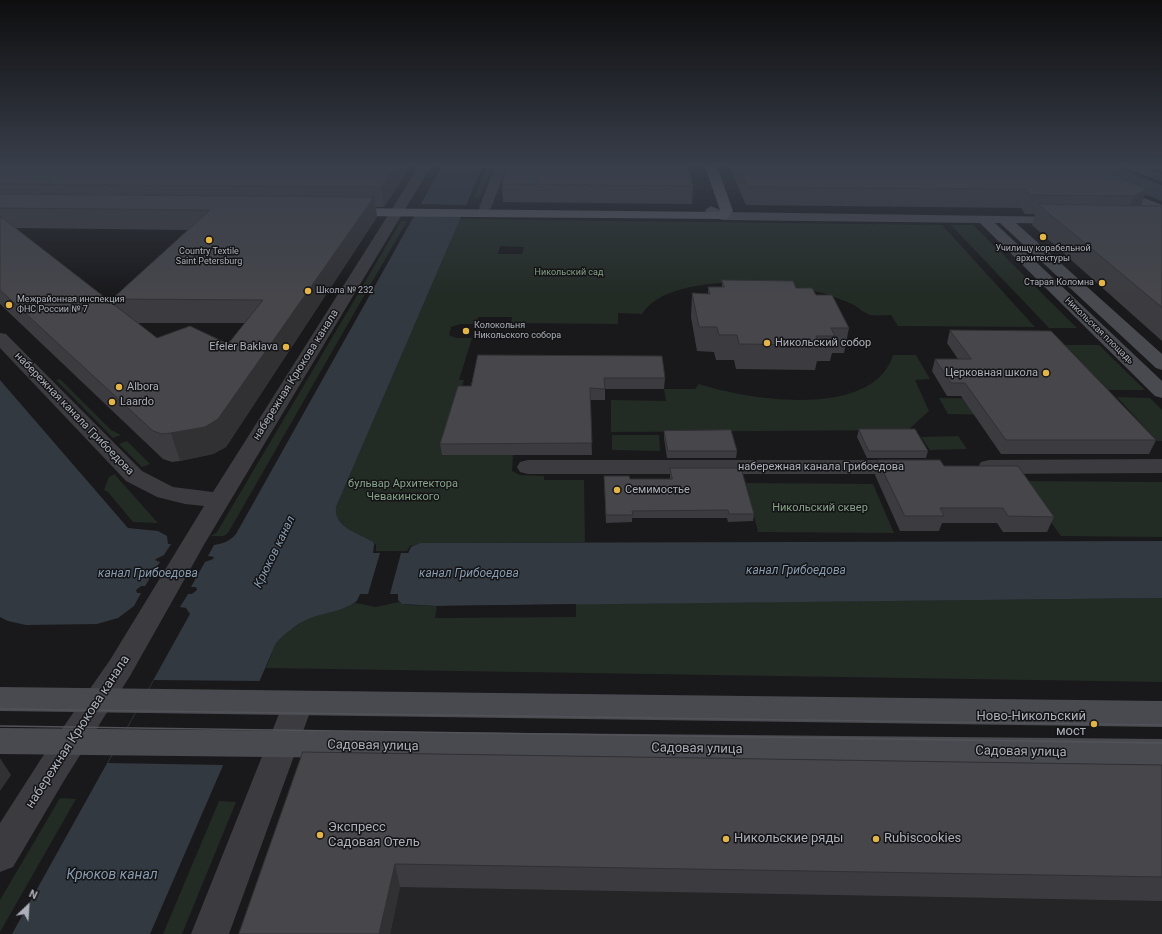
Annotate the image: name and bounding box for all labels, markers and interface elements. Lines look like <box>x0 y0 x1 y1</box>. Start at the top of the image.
marker: Училищу корабельной архитектуры <box>1038 232 1048 242</box>
marker: Country Textile Saint Petersburg <box>204 235 214 245</box>
place label: Училищу корабельной архитектуры <box>995 244 1091 265</box>
place label: Country Textile Saint Petersburg <box>176 247 242 268</box>
park label: Никольский сад <box>535 268 603 278</box>
place label: Старая Коломна <box>1024 278 1094 288</box>
marker: Старая Коломна <box>1097 278 1107 288</box>
marker: Школа № 232 <box>303 286 313 296</box>
place label: Школа № 232 <box>316 286 373 296</box>
place label: Межрайонная инспекция ФНС России № 7 <box>17 295 125 316</box>
street label: Никольская площадь <box>1062 295 1136 367</box>
marker: Межрайонная инспекция ФНС России № 7 <box>4 300 14 310</box>
street label: набережная Крюкова канала <box>250 307 342 443</box>
place label: Колокольня Никольского собора <box>474 321 561 342</box>
marker: Колокольня Никольского собора <box>461 326 471 336</box>
place label: Никольский собор <box>775 336 871 350</box>
marker: Никольский собор <box>762 338 772 348</box>
place label: Efeler Baklava <box>209 340 278 354</box>
marker: Efeler Baklava <box>281 342 291 352</box>
street label: набережная канала Грибоедова <box>12 350 136 478</box>
place label: Церковная школа <box>945 366 1038 380</box>
marker: Церковная школа <box>1041 368 1051 378</box>
place label: Albora <box>127 380 159 394</box>
marker: Albora <box>114 382 124 392</box>
place label: Laardo <box>120 395 154 409</box>
marker: Laardo <box>107 397 117 407</box>
street label: набережная канала Грибоедова <box>738 460 904 474</box>
park label: бульвар Архитектора Чевакинского <box>348 477 458 503</box>
place label: Семимостье <box>625 483 690 497</box>
marker: Семимостье <box>612 485 622 495</box>
park label: Никольский сквер <box>772 501 868 515</box>
water label: Крюков канал <box>251 514 299 590</box>
water label: канал Грибоедова <box>746 564 846 578</box>
water label: канал Грибоедова <box>98 567 198 581</box>
water label: канал Грибоедова <box>419 567 519 581</box>
street label: набережная Крюкова канала <box>23 653 133 811</box>
place label: Ново-Никольский мост <box>976 709 1086 740</box>
marker: Ново-Никольский мост <box>1089 719 1099 729</box>
street label: Садовая улица <box>327 737 419 755</box>
street label: Садовая улица <box>651 740 743 758</box>
street label: Садовая улица <box>975 743 1067 761</box>
place label: Экспресс Садовая Отель <box>328 820 420 851</box>
marker: Экспресс Садовая Отель <box>315 830 325 840</box>
place label: Никольские ряды <box>734 831 843 847</box>
place label: Rubiscookies <box>884 831 961 847</box>
marker: Никольские ряды <box>721 834 731 844</box>
marker: Rubiscookies <box>871 834 881 844</box>
water label: Крюков канал <box>66 867 158 883</box>
north arrow <box>8 886 48 926</box>
text: N <box>27 887 40 902</box>

